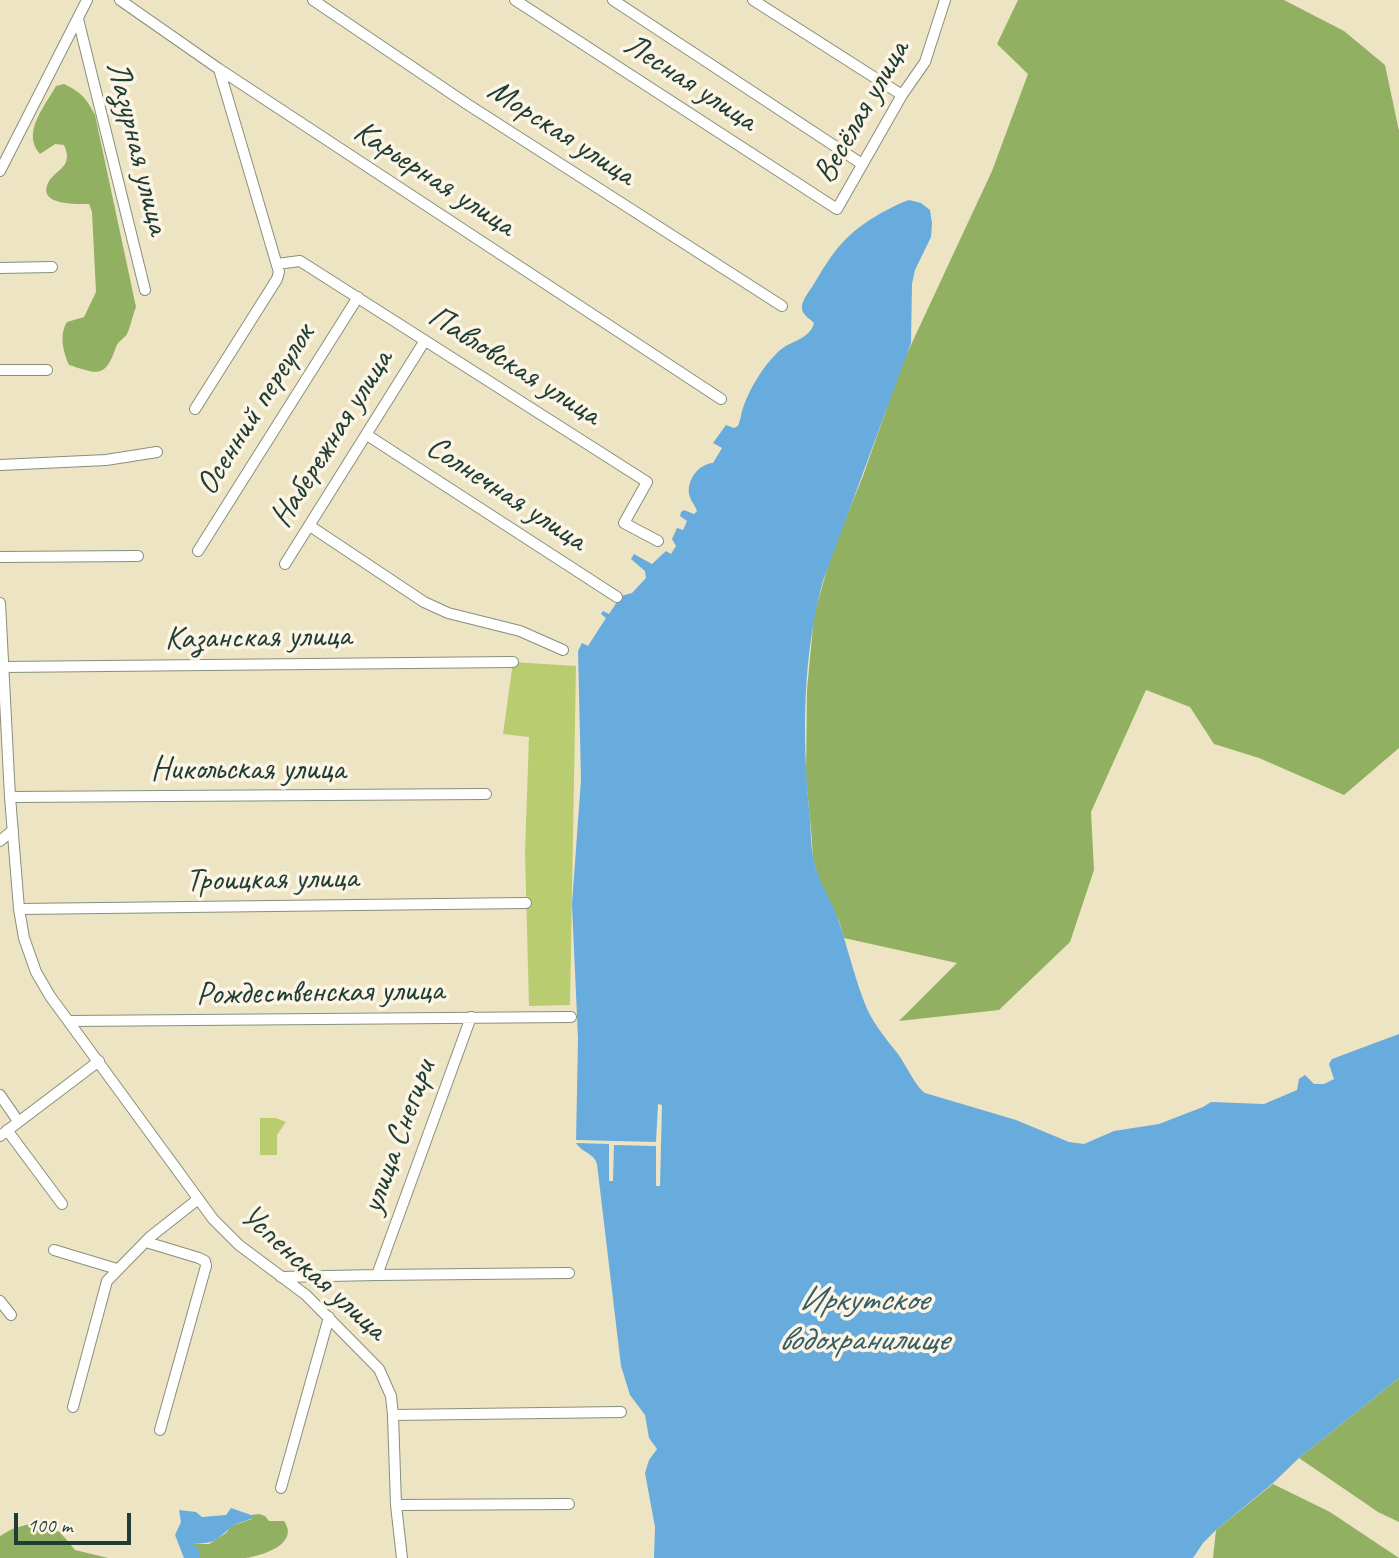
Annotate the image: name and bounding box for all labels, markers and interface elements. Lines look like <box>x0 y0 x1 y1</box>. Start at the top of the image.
street label: Лесная улица <box>616 25 764 141</box>
street label: Весёлая улица <box>805 34 919 190</box>
street label: Лазурная улица <box>96 57 178 239</box>
street label: Морская улица <box>480 71 642 195</box>
street label: Карьерная улица <box>346 112 522 246</box>
street label: Павловская улица <box>420 297 608 435</box>
street label: Осенний переулок <box>188 317 324 503</box>
street label: Набережная улица <box>262 343 402 535</box>
street label: Солнечная улица <box>418 428 594 560</box>
street label: Казанская улица <box>164 617 352 659</box>
street label: Никольская улица <box>151 750 345 790</box>
street label: Троицкая улица <box>185 859 359 901</box>
street label: Рождественская улица <box>196 971 444 1015</box>
street label: улица Снегири <box>353 1055 445 1219</box>
street label: Успенская улица <box>231 1197 395 1349</box>
water label: Иркутское водохранилище <box>778 1280 948 1362</box>
scale bar <box>18 1498 135 1542</box>
text: 100 m <box>27 1512 72 1538</box>

